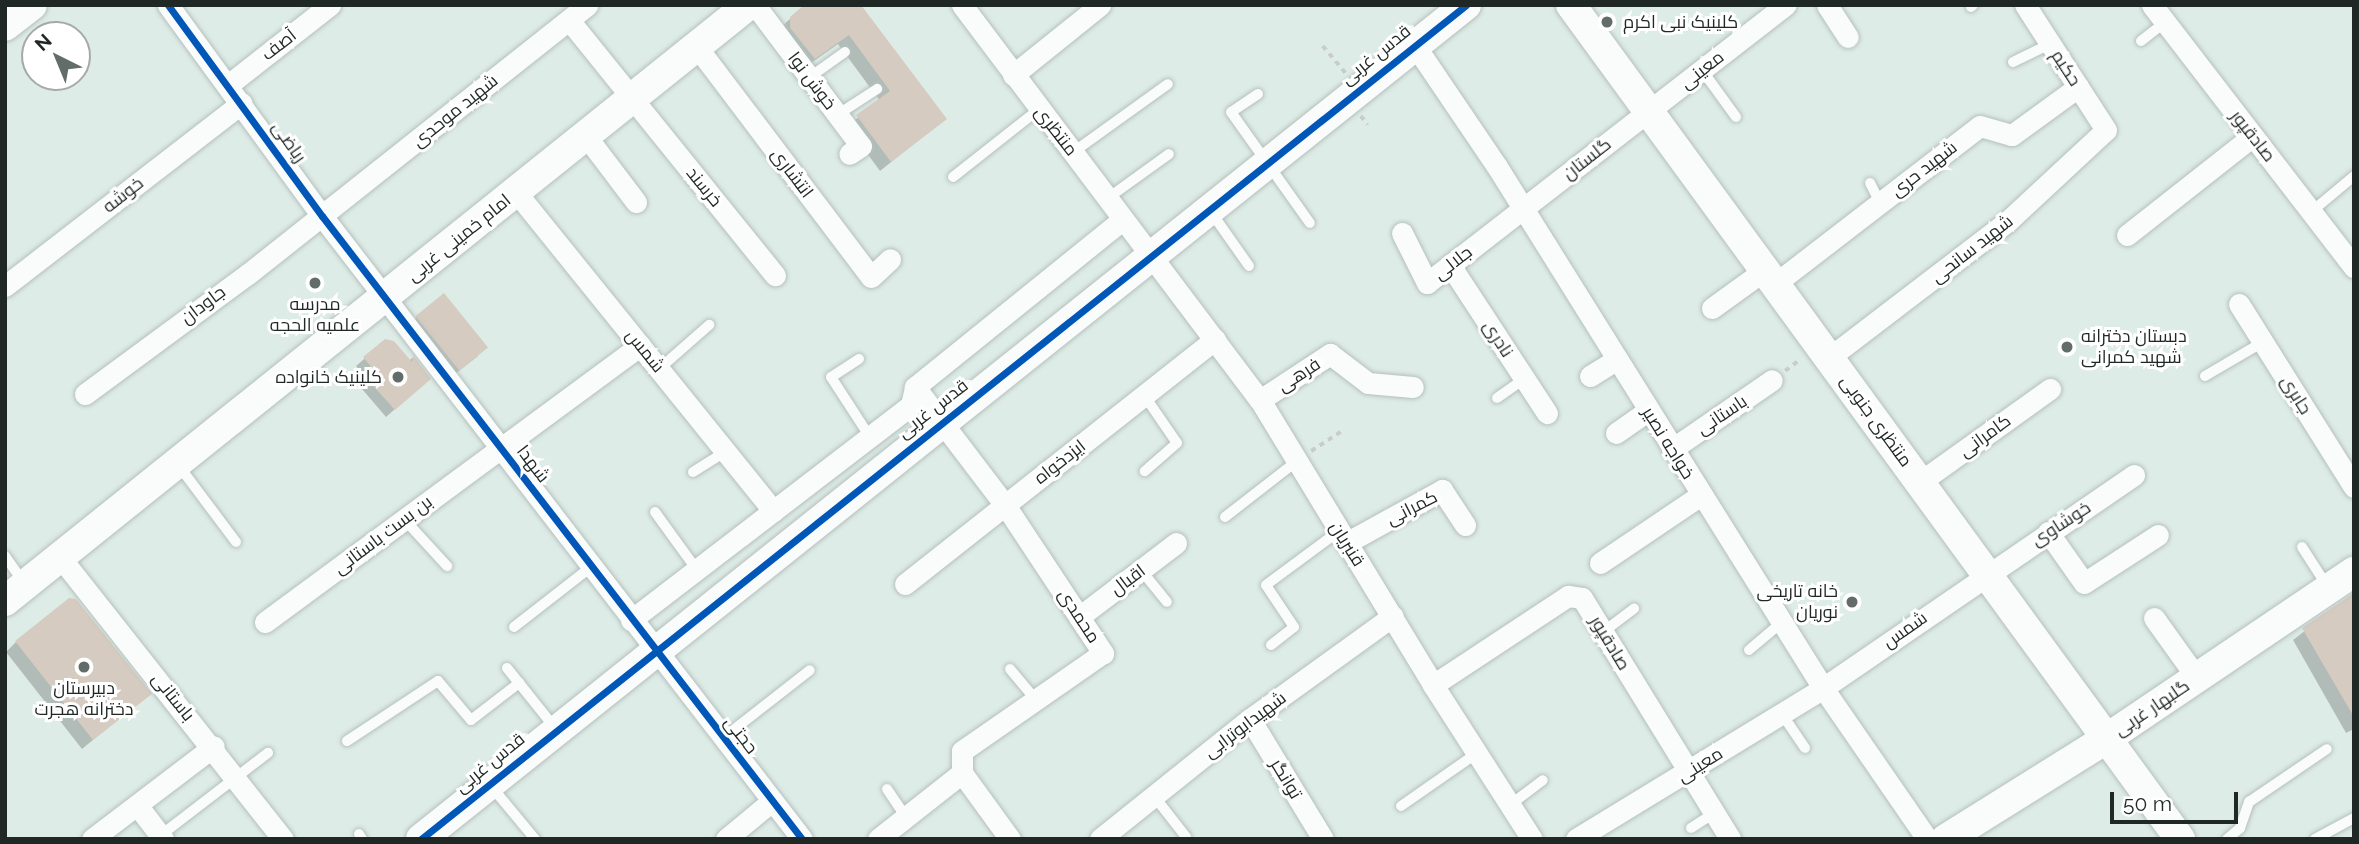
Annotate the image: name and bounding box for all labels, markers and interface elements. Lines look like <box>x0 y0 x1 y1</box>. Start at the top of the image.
place label: کلینیک نبی اکرم <box>1623 11 1738 33</box>
marker: کلینیک نبی اکرم <box>1597 12 1617 32</box>
street label: قدس غربی <box>1337 20 1415 90</box>
north arrow <box>21 21 91 91</box>
street label: آصف <box>257 25 301 65</box>
text: N <box>30 29 56 55</box>
street label: معینی <box>1676 46 1728 94</box>
street label: حکیم <box>2046 46 2086 90</box>
street label: خوش نوا <box>783 48 841 114</box>
street label: شهید موحدی <box>408 70 502 152</box>
street label: منتظری <box>1030 102 1082 160</box>
street label: صادقپور <box>2226 106 2280 166</box>
street label: ریاضی <box>267 117 311 167</box>
street label: گلستان <box>1558 133 1616 185</box>
street label: شهید حری <box>1887 137 1961 201</box>
street label: انتشاری <box>766 144 818 202</box>
street label: خرسند <box>681 163 727 211</box>
street label: خوشه <box>98 172 148 218</box>
street label: امام خمینی غربی <box>403 189 515 287</box>
street label: شهید سانحی <box>1927 210 2017 288</box>
street label: جلالی <box>1429 241 1477 285</box>
marker: مدرسه علمیه الحجه <box>307 275 323 291</box>
street label: جاودان <box>176 281 230 329</box>
place label: مدرسه علمیه الحجه <box>270 294 360 336</box>
street label: نادری <box>1478 316 1518 362</box>
street label: شمس <box>621 325 669 377</box>
place label: دبستان دخترانه شهید کمرانی <box>2081 326 2187 368</box>
marker: دبستان دخترانه شهید کمرانی <box>2059 339 2075 355</box>
street label: فرهی <box>1274 353 1324 397</box>
place label: کلینیک خانواده <box>275 366 382 388</box>
marker: کلینیک خانواده <box>388 367 408 387</box>
street label: منتظری جنوبی <box>1835 371 1917 471</box>
street label: جابری <box>2276 372 2316 418</box>
street label: قدس غربی <box>893 375 973 443</box>
street label: باستانی <box>1693 390 1751 440</box>
street label: خواجه نصیر <box>1637 403 1699 483</box>
street label: کامرانی <box>1955 410 2015 462</box>
street label: ایزدخواه <box>1030 435 1090 489</box>
street label: شهدا <box>512 441 554 487</box>
street label: کمرانی <box>1383 486 1441 530</box>
street label: بن بست باستانی <box>329 491 437 579</box>
street label: خوشاوی <box>2027 497 2095 551</box>
street label: قنبریان <box>1325 517 1369 571</box>
street label: اقبال <box>1106 560 1150 600</box>
place label: خانه تاریخی نوریان <box>1756 581 1838 624</box>
street label: محمدی <box>1054 585 1104 647</box>
marker: خانه تاریخی نوریان <box>1844 594 1860 610</box>
street label: شمس <box>1879 607 1931 653</box>
street label: صادقپور <box>1585 612 1635 674</box>
marker: دبیرستان دخترانه هجرت <box>76 659 92 675</box>
street label: باستانی <box>147 668 199 726</box>
street label: گلبهار غربی <box>2110 675 2194 741</box>
place label: دبیرستان دخترانه هجرت <box>35 678 133 720</box>
street label: شهیدابوترابی <box>1200 687 1290 763</box>
street label: حجتی <box>720 712 762 758</box>
street label: قدس غربی <box>451 728 529 798</box>
street label: معینی <box>1673 743 1727 787</box>
street label: توانگر <box>1266 755 1306 803</box>
scale bar <box>2114 778 2242 822</box>
text: 50 m <box>2123 791 2172 816</box>

